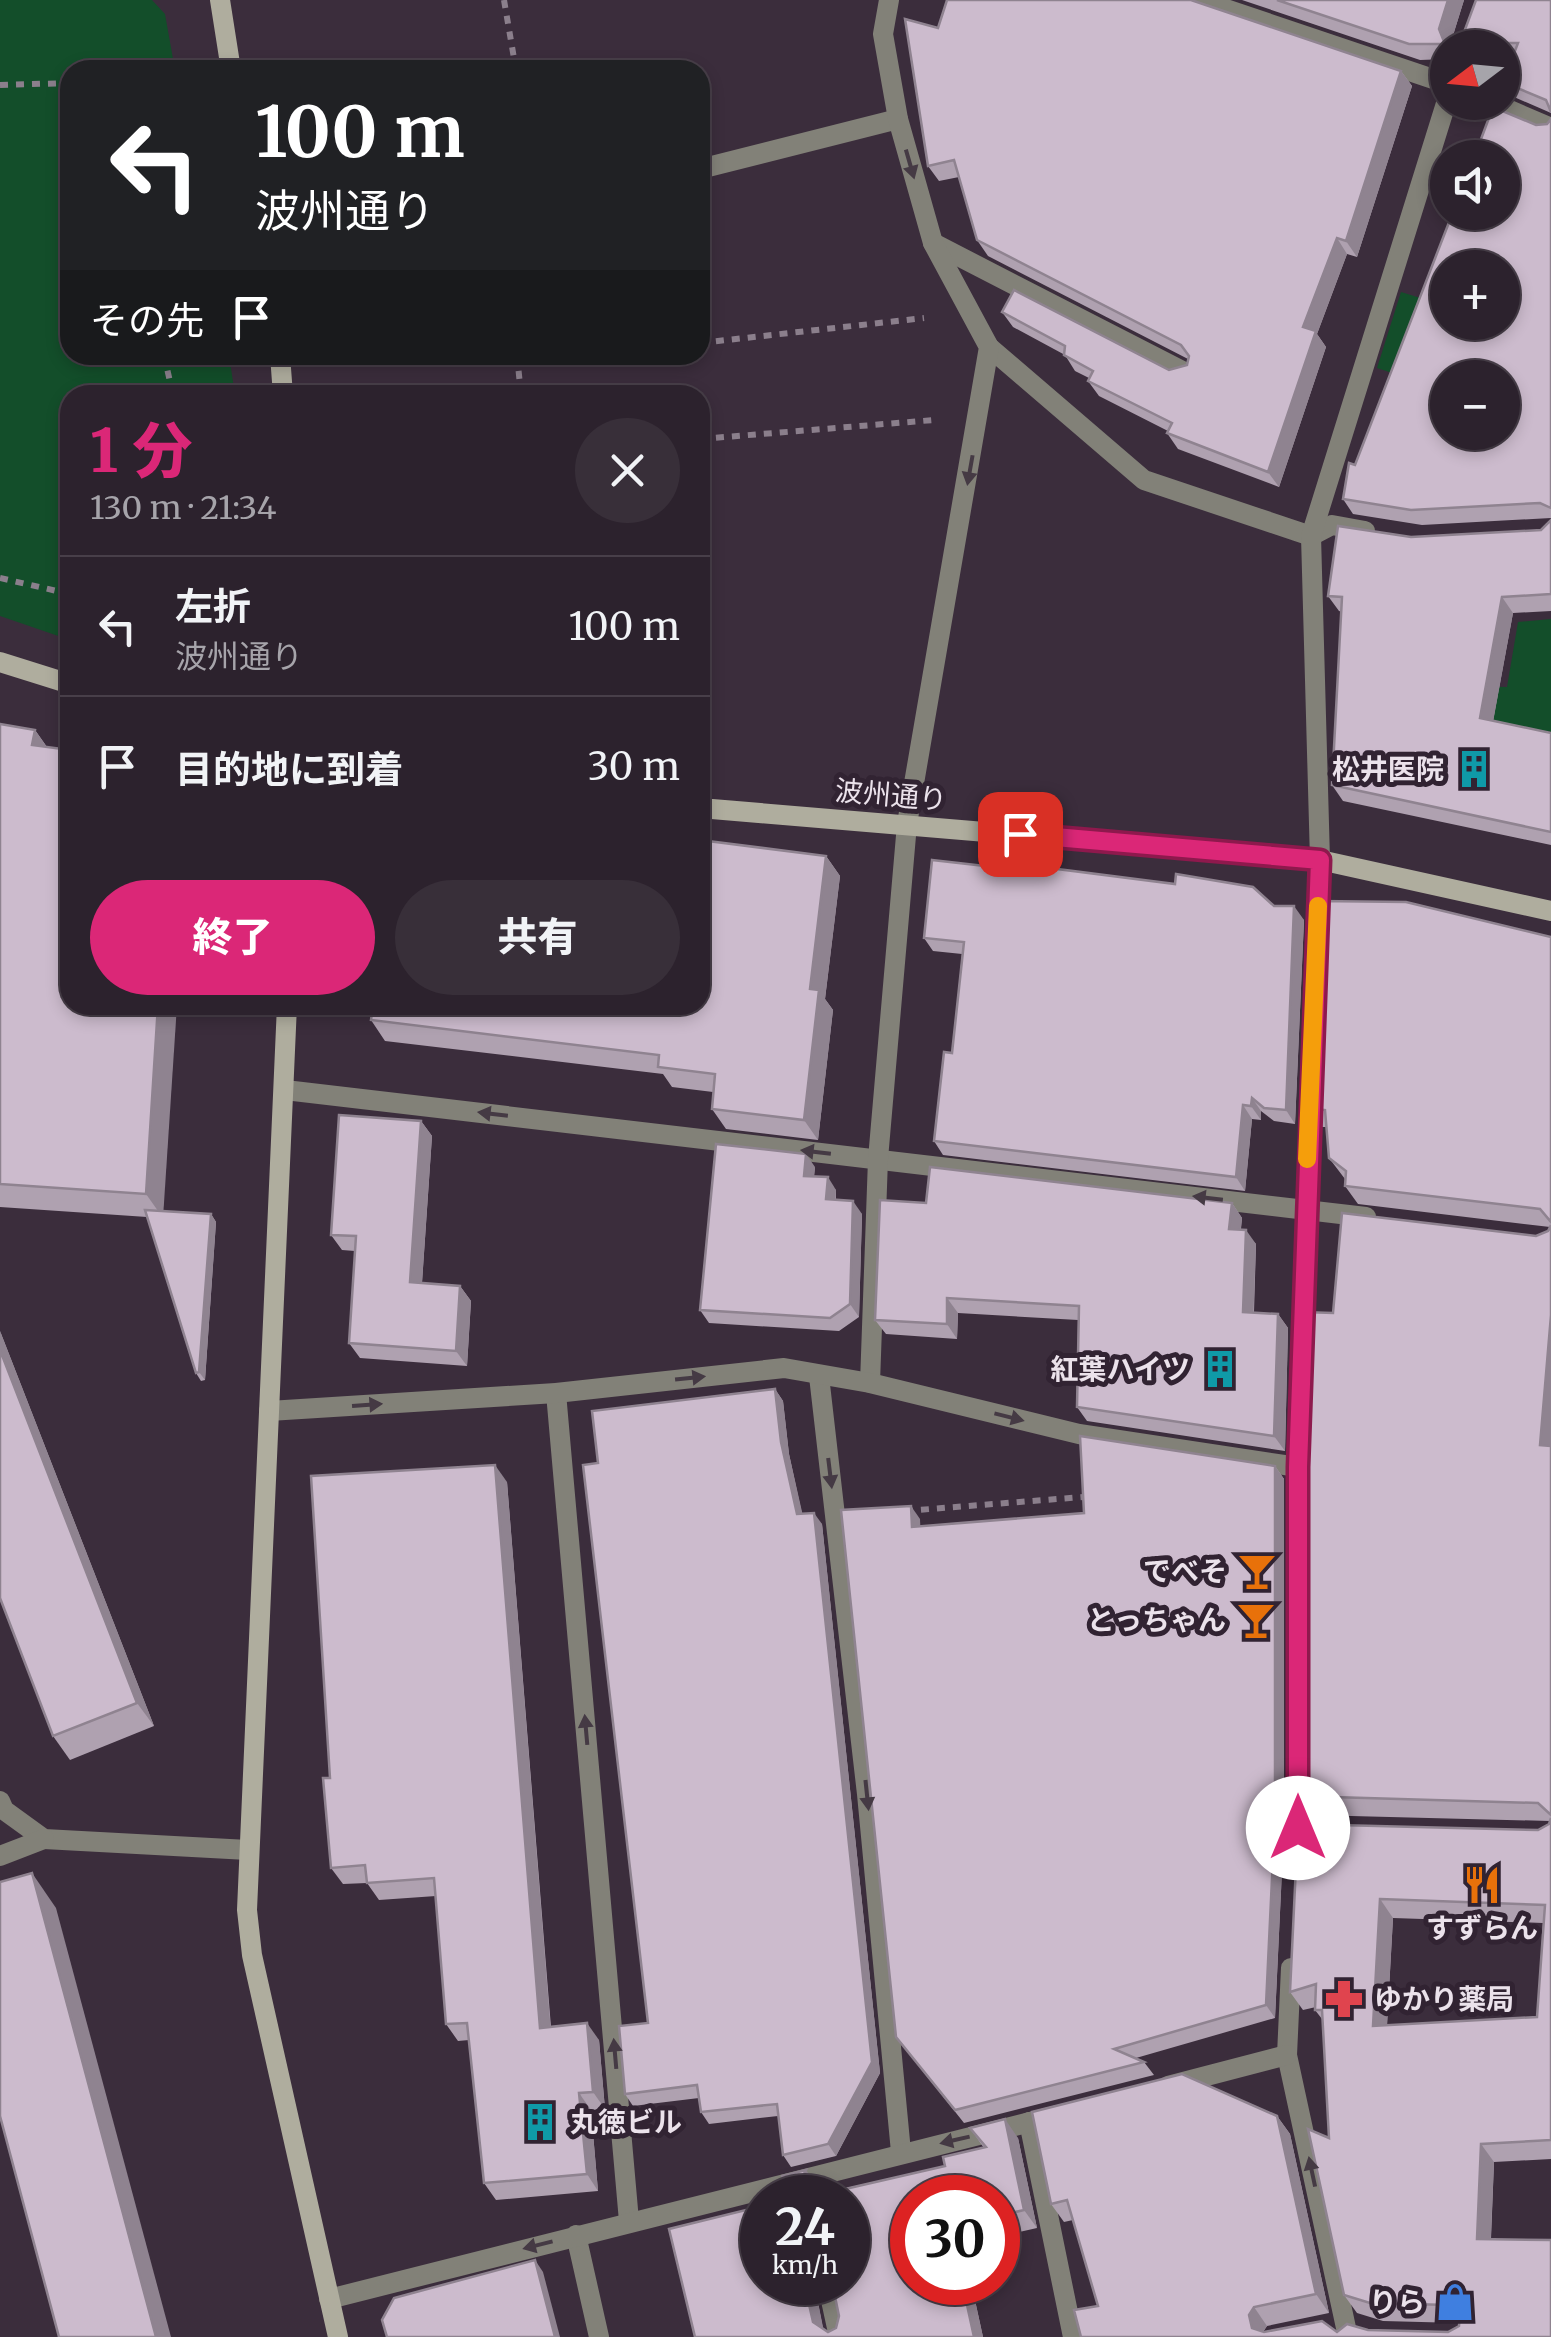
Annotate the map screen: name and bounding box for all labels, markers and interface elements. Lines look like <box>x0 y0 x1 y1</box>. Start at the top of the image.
north arrow <box>1430 30 1520 120</box>
map controls <box>1430 30 1520 450</box>
text: 100 m <box>255 88 465 176</box>
icon: left <box>90 100 220 230</box>
button: sound <box>1430 140 1520 230</box>
one-way arrow <box>903 149 919 180</box>
text: 波州通り <box>255 183 435 239</box>
button: + <box>1430 250 1520 340</box>
icon: arrive <box>224 290 279 345</box>
text: その先 <box>90 297 204 344</box>
button: − <box>1430 360 1520 450</box>
text: 1 分 <box>90 413 192 488</box>
button: close <box>575 418 680 523</box>
one-way arrow <box>962 455 977 486</box>
text: 130 m · 21:34 <box>90 488 276 528</box>
text: 左折 <box>175 583 251 630</box>
icon: left <box>90 599 145 654</box>
text: 100 m <box>568 603 680 650</box>
text: 波州通り <box>175 637 303 677</box>
icon: arrive <box>90 739 145 794</box>
text: 30 m <box>587 743 680 790</box>
text: 目的地に到着 <box>175 746 403 793</box>
building icon: 松井医院 <box>1453 748 1495 790</box>
place label: 松井医院 <box>1332 751 1444 787</box>
street label: 波州通り <box>834 772 948 818</box>
pin <box>978 792 1063 877</box>
icon: arrive <box>993 807 1048 862</box>
button: 終了 <box>90 880 375 995</box>
button: 共有 <box>395 880 680 995</box>
one-way arrow <box>477 1106 508 1122</box>
one-way arrow <box>799 1144 831 1160</box>
one-way arrow <box>1192 1190 1223 1206</box>
building icon: 紅葉ハイツ <box>1199 1348 1241 1390</box>
place label: 紅葉ハイツ <box>1051 1351 1190 1387</box>
one-way arrow <box>675 1370 707 1386</box>
one-way arrow <box>351 1397 383 1413</box>
one-way arrow <box>994 1410 1025 1426</box>
one-way arrow <box>822 1457 838 1489</box>
bar icon: でべそ <box>1236 1550 1278 1592</box>
place label: でべそ <box>1143 1553 1227 1589</box>
bar icon: とっちゃん <box>1235 1599 1277 1641</box>
place label: とっちゃん <box>1087 1602 1226 1638</box>
one-way arrow <box>577 1714 593 1745</box>
position arrow <box>1246 1776 1350 1880</box>
one-way arrow <box>859 1780 875 1812</box>
restaurant icon: すずらん <box>1461 1864 1503 1906</box>
place label: すずらん <box>1426 1910 1538 1946</box>
pharmacy icon: ゆかり薬局 <box>1323 1978 1365 2020</box>
place label: ゆかり薬局 <box>1374 1981 1514 2017</box>
one-way arrow <box>606 2037 622 2069</box>
building icon: 丸徳ビル <box>519 2101 561 2143</box>
place label: 丸徳ビル <box>570 2104 682 2140</box>
one-way arrow <box>939 2133 970 2148</box>
one-way arrow <box>1303 2156 1319 2187</box>
speed limit sign: 30 <box>890 2175 1020 2305</box>
text: 24 <box>775 2196 835 2259</box>
one-way arrow <box>522 2237 553 2253</box>
text: km/h <box>772 2249 838 2281</box>
shop icon: りら <box>1434 2281 1476 2323</box>
place label: りら <box>1369 2284 1425 2320</box>

